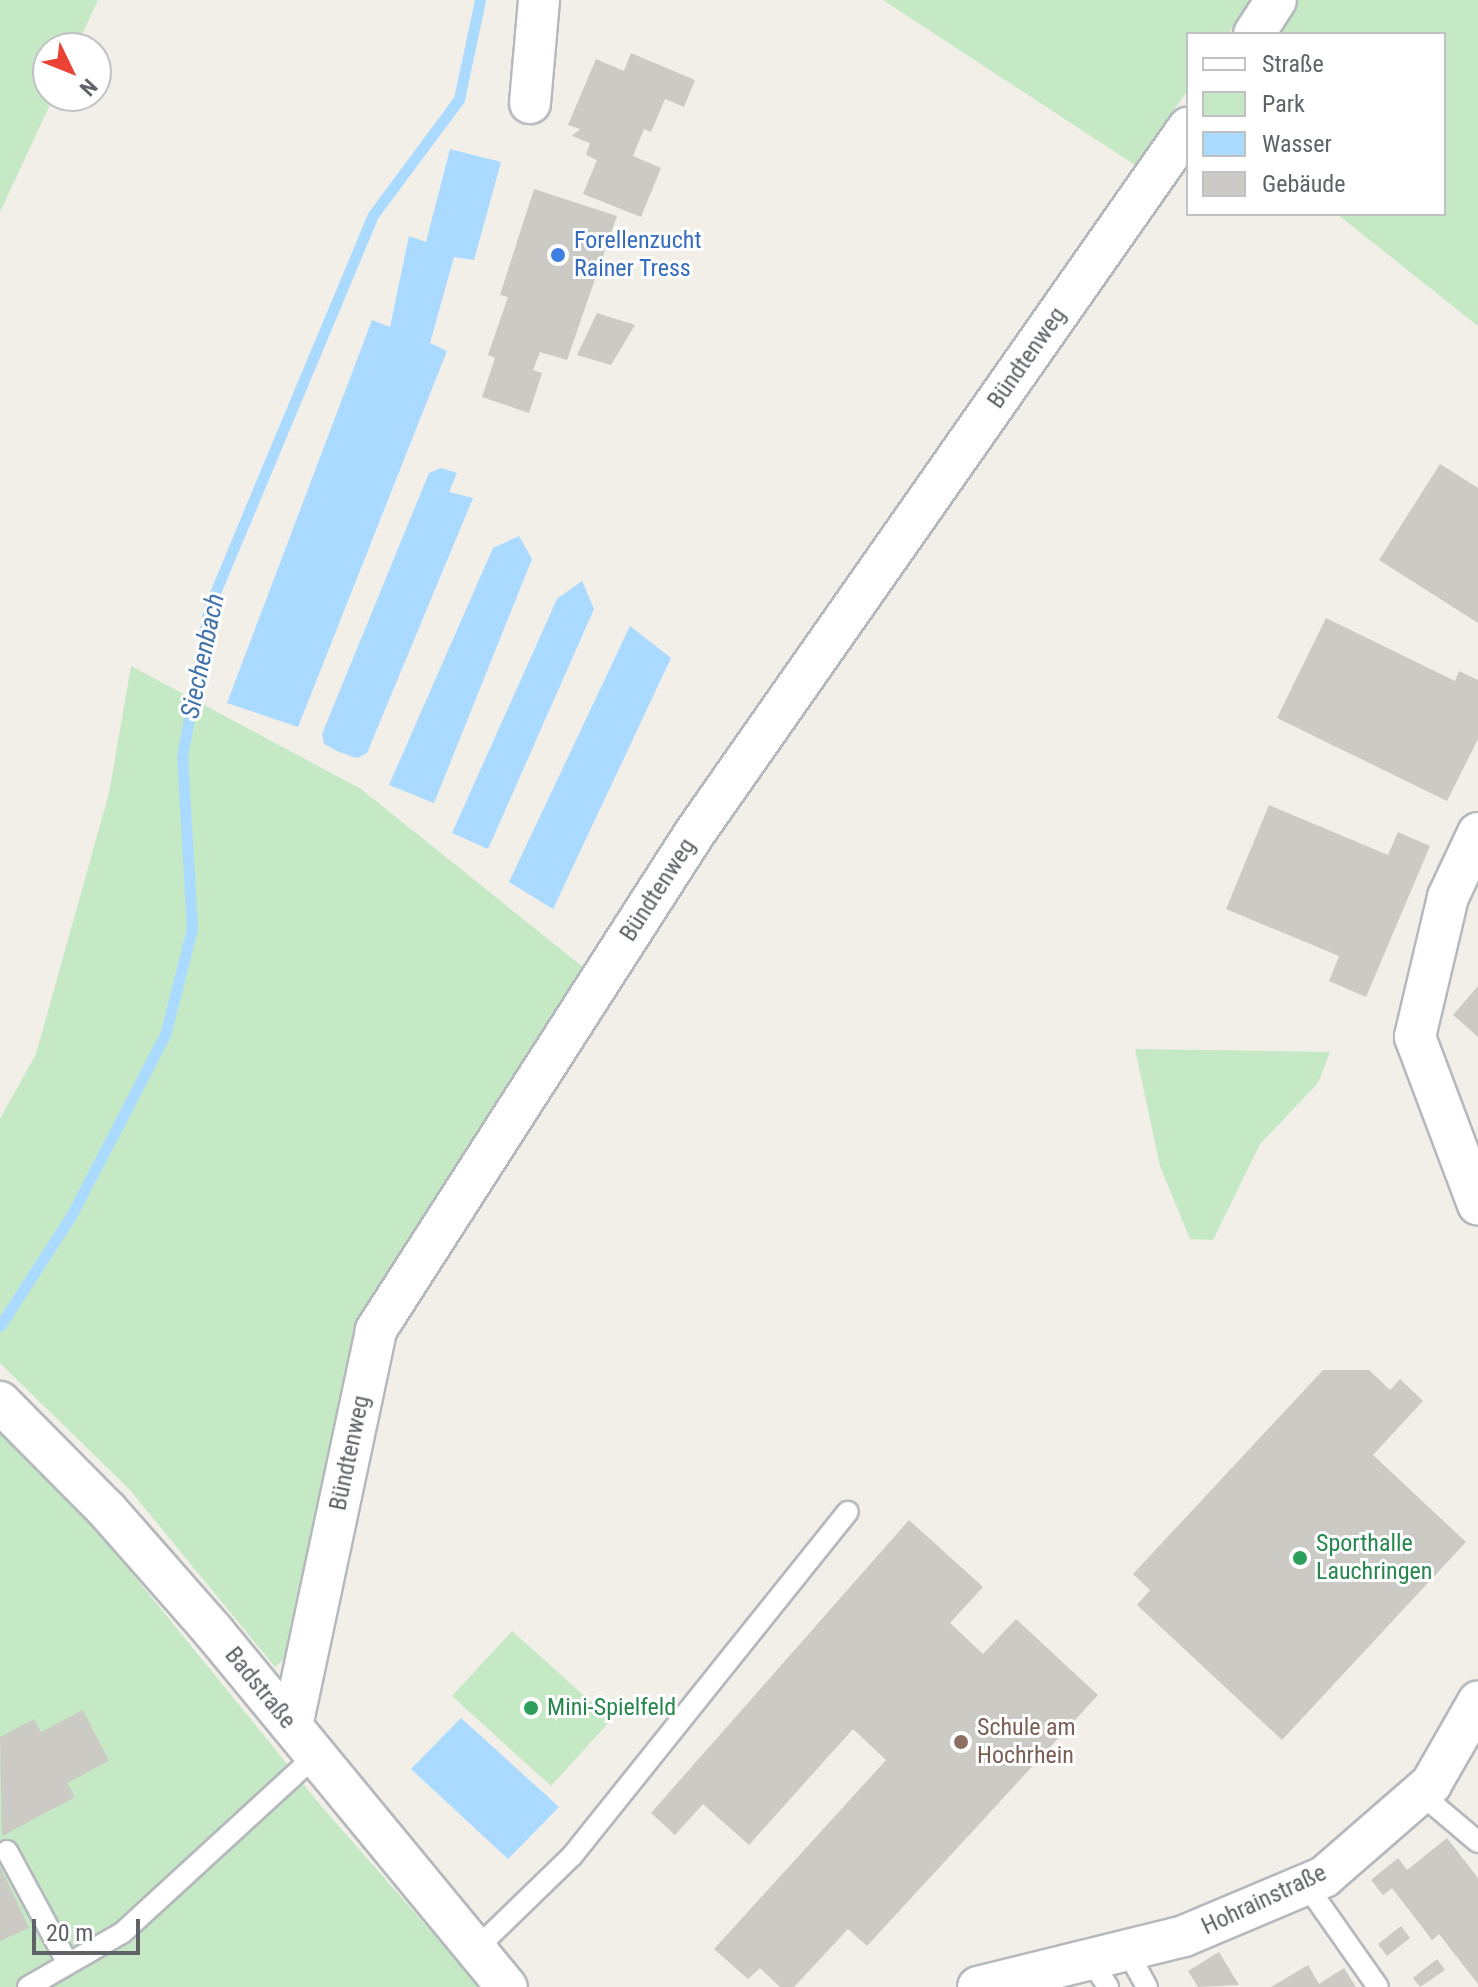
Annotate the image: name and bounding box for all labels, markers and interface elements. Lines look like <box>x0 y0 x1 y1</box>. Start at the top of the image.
north arrow <box>32 32 112 112</box>
legend <box>1186 32 1446 216</box>
text: Straße <box>1262 50 1324 78</box>
text: N <box>75 74 102 101</box>
text: Park <box>1262 90 1305 118</box>
text: Wasser <box>1262 130 1332 158</box>
text: Gebäude <box>1262 170 1346 198</box>
place label: Forellenzucht Rainer Tress <box>574 227 701 283</box>
marker: Forellenzucht Rainer Tress <box>549 246 567 264</box>
street label: Bündtenweg <box>982 302 1072 414</box>
water label: Siechenbach <box>175 591 231 721</box>
street label: Bündtenweg <box>614 833 702 947</box>
street label: Bündtenweg <box>324 1393 376 1513</box>
place label: Sporthalle Lauchringen <box>1316 1530 1432 1586</box>
marker: Sporthalle Lauchringen <box>1291 1549 1309 1567</box>
street label: Badstraße <box>218 1641 302 1735</box>
place label: Mini-Spielfeld <box>547 1694 676 1722</box>
marker: Mini-Spielfeld <box>522 1699 540 1717</box>
place label: Schule am Hochrhein <box>977 1714 1076 1770</box>
marker: Schule am Hochrhein <box>952 1733 970 1751</box>
street label: Hohrainstraße <box>1197 1859 1331 1941</box>
scale bar <box>36 1903 144 1953</box>
text: 20 m <box>46 1919 93 1947</box>

